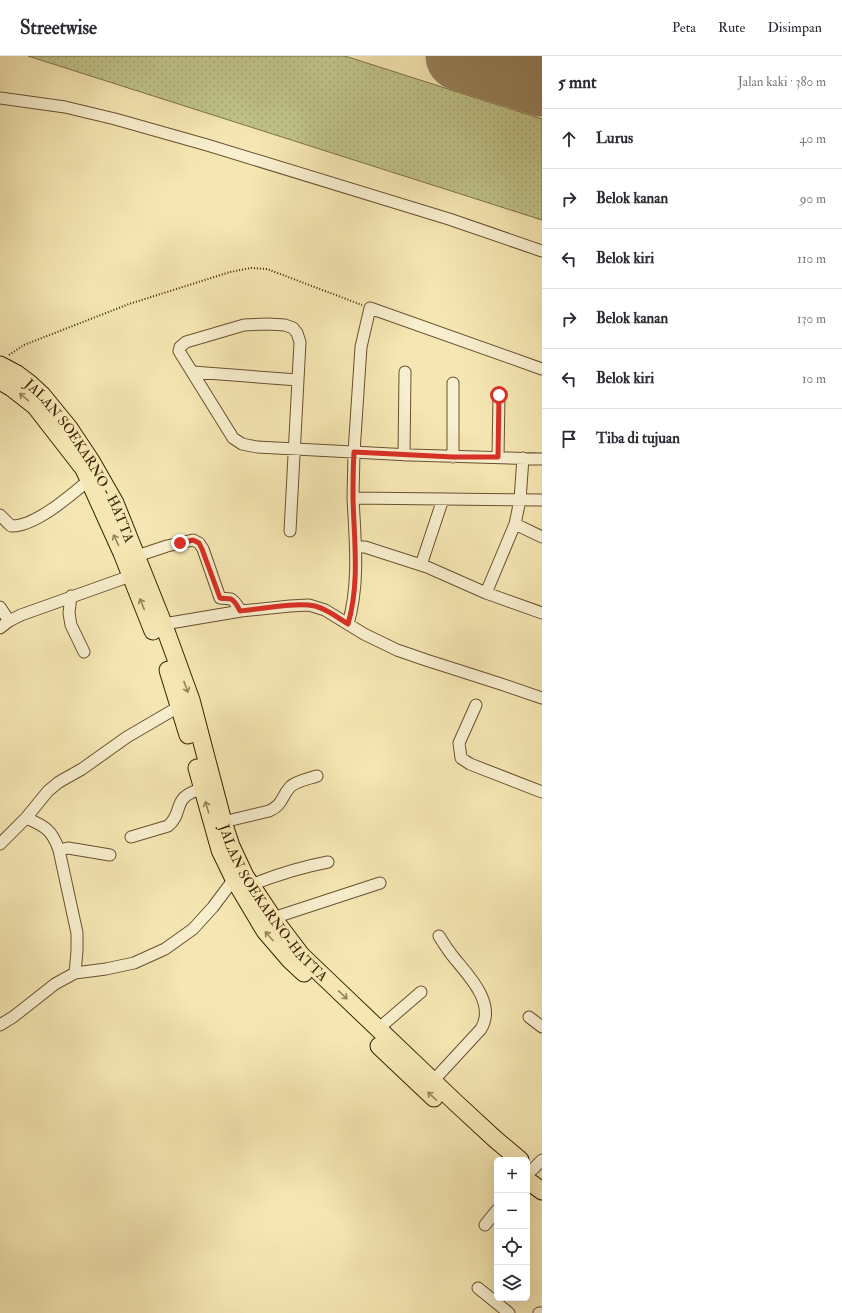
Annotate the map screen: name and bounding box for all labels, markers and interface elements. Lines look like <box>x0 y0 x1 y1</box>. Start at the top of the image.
text: Streetwise <box>20 16 97 40</box>
text: Peta <box>672 19 696 36</box>
text: Rute <box>718 19 745 36</box>
text: Disimpan <box>767 19 822 36</box>
text: 5 mnt <box>558 72 596 93</box>
text: Jalan kaki · 380 m <box>738 74 826 90</box>
icon: ahead <box>558 128 580 150</box>
text: Lurus <box>596 129 633 148</box>
text: 40 m <box>800 131 826 147</box>
icon: right <box>558 188 580 210</box>
text: Belok kanan <box>596 189 668 208</box>
text: 90 m <box>800 191 826 207</box>
icon: left <box>558 248 580 270</box>
text: Belok kiri <box>596 249 654 268</box>
text: 110 m <box>797 251 826 267</box>
icon: right <box>558 308 580 330</box>
text: Belok kanan <box>596 309 668 328</box>
text: 130 m <box>797 311 826 327</box>
icon: left <box>558 368 580 390</box>
text: Belok kiri <box>596 369 654 388</box>
text: 10 m <box>802 371 826 387</box>
street label: JALAN SOEKARNO - HATTA <box>21 374 138 545</box>
route start <box>490 386 508 404</box>
one-way arrow <box>18 392 29 401</box>
icon: arrive <box>558 428 580 450</box>
text: Tiba di tujuan <box>596 429 680 448</box>
one-way arrow <box>112 534 119 546</box>
route end <box>171 534 189 552</box>
one-way arrow <box>138 598 145 610</box>
one-way arrow <box>182 680 190 692</box>
one-way arrow <box>203 801 210 814</box>
street label: JALAN SOEKARNO-HATTA <box>216 821 332 985</box>
one-way arrow <box>265 931 274 941</box>
one-way arrow <box>338 991 348 1000</box>
one-way arrow <box>427 1092 437 1101</box>
map controls <box>494 1157 530 1301</box>
button: + <box>494 1157 530 1193</box>
button: − <box>494 1193 530 1229</box>
button: locate <box>494 1229 530 1265</box>
button: layers <box>494 1265 530 1301</box>

